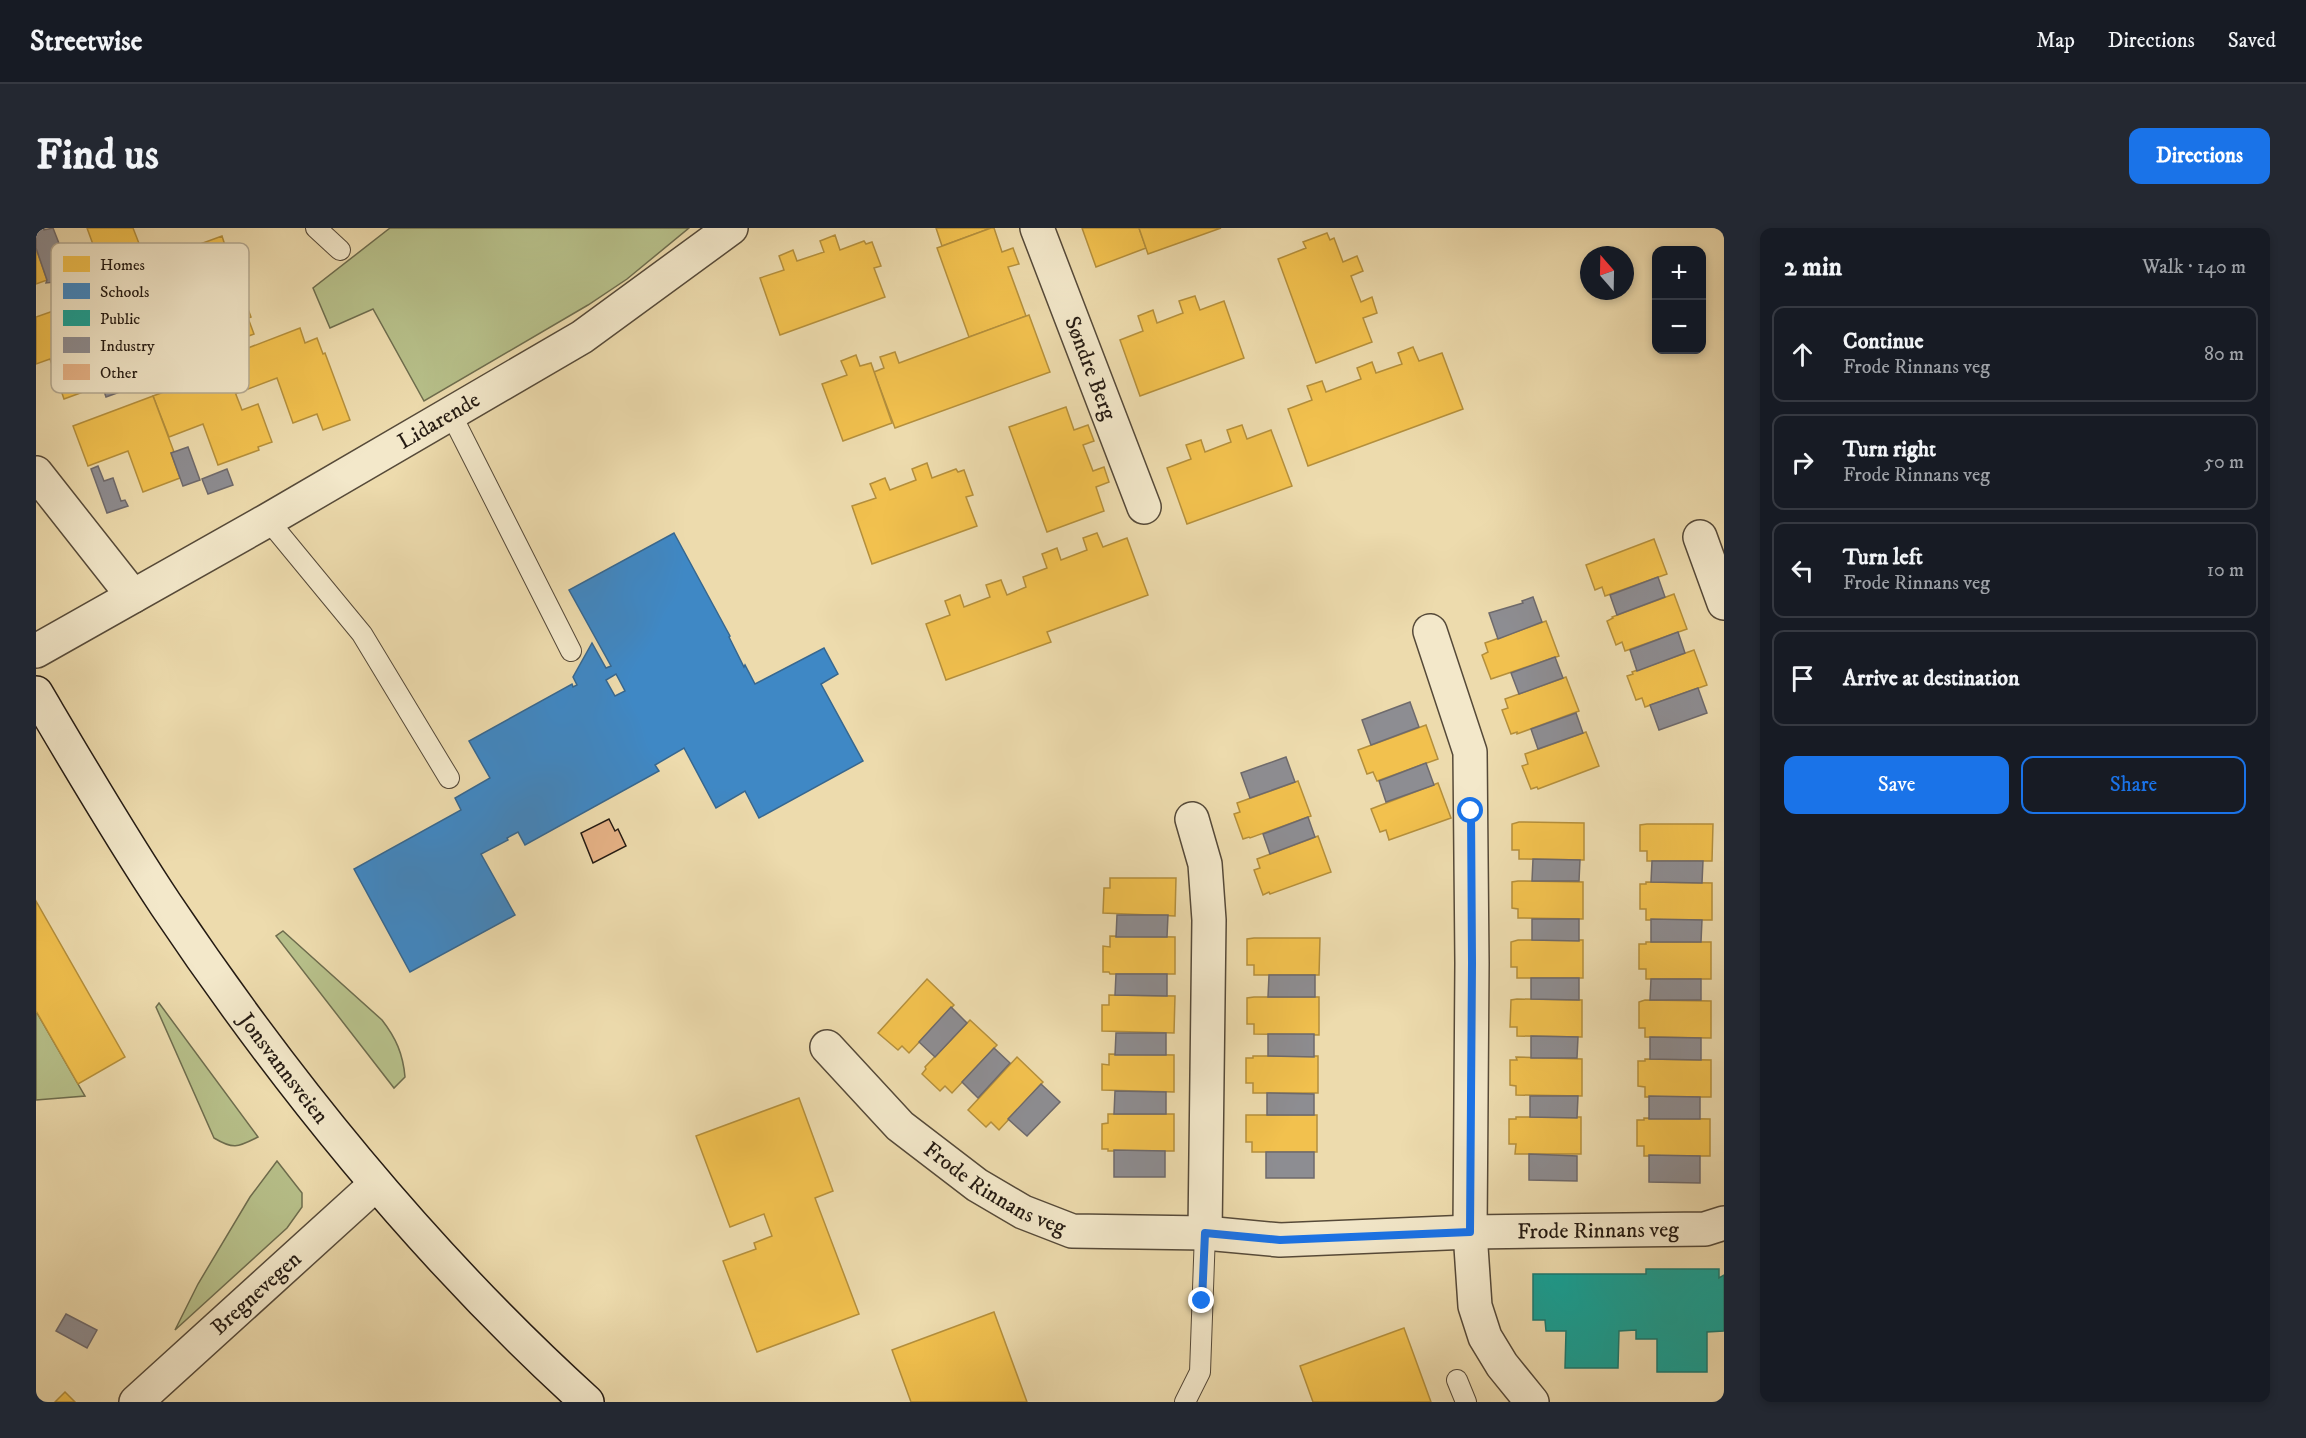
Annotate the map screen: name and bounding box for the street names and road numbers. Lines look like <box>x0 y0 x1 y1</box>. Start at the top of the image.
street label: Søndre Berg <box>1059 313 1123 424</box>
street label: Lidarende <box>393 386 485 455</box>
street label: Jonsvannsveien <box>232 1006 335 1129</box>
street label: Frode Rinnans veg <box>918 1136 1070 1241</box>
street label: Frode Rinnans veg <box>1517 1216 1679 1245</box>
street label: Bregnevegen <box>205 1245 307 1341</box>

